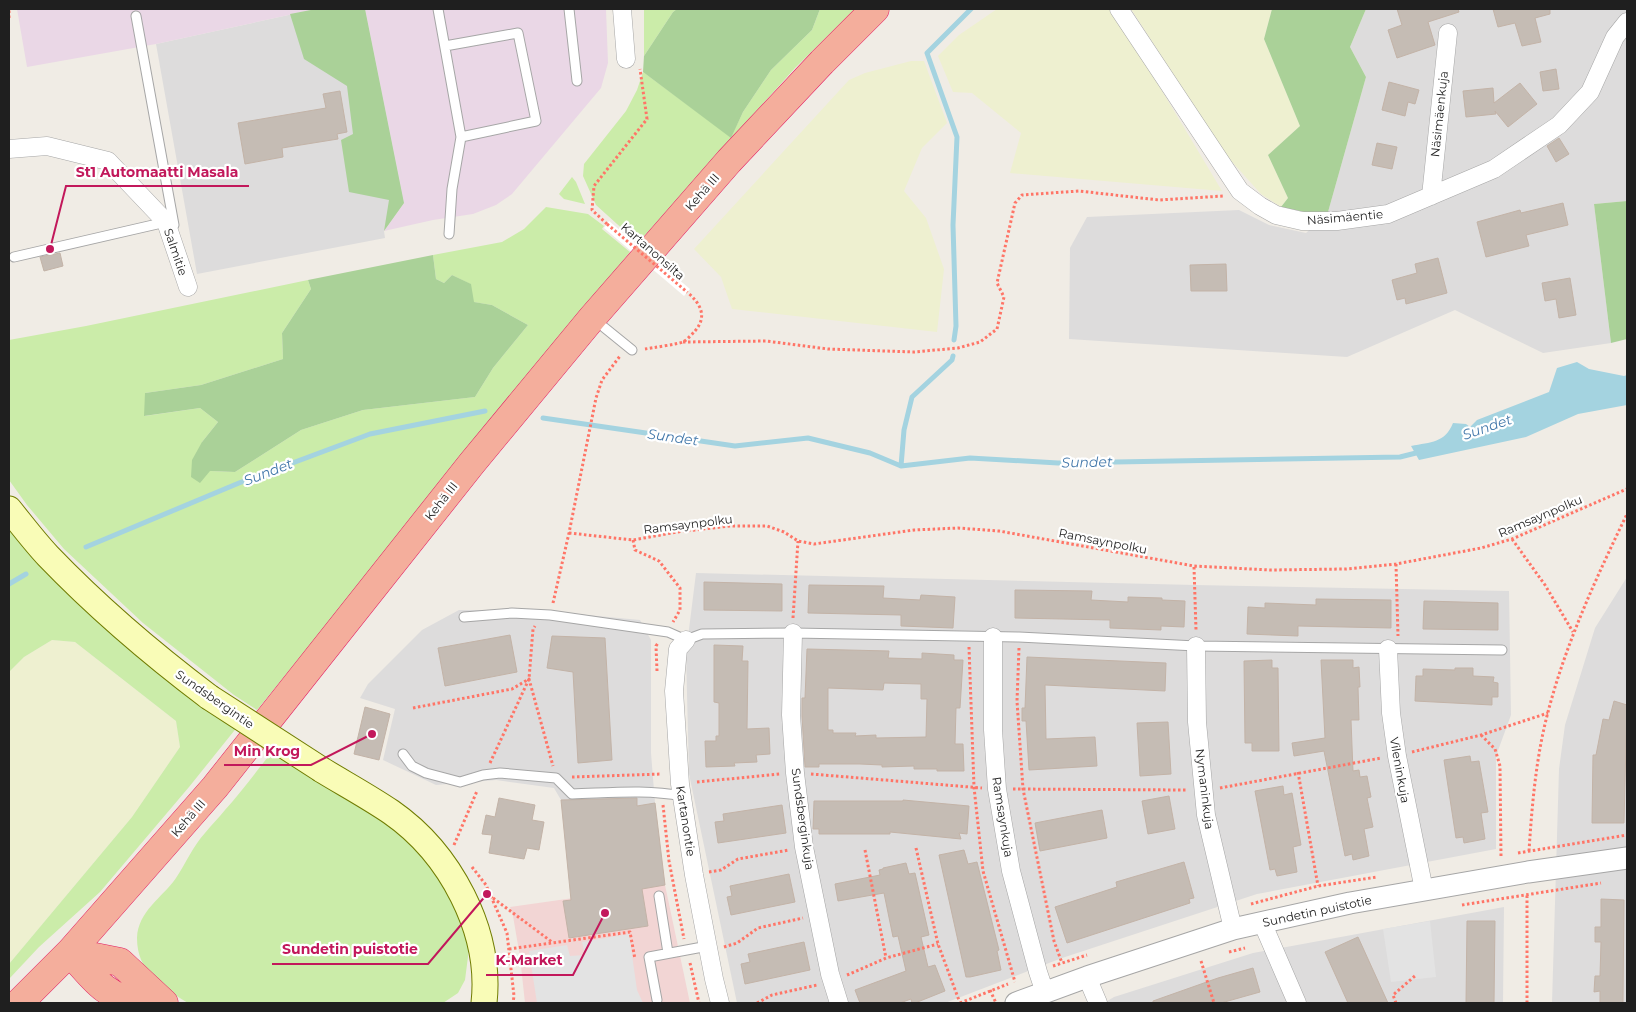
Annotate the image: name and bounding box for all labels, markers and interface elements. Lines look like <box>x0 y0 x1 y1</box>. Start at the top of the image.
street label: Näsimäenkuja <box>1427 70 1451 158</box>
callout: St1 Automaatti Masala <box>66 157 249 186</box>
text: St1 Automaatti Masala <box>76 163 238 181</box>
street label: Kehä III <box>682 170 722 214</box>
street label: Näsimäentie <box>1306 206 1384 228</box>
street label: Kartanonsilta <box>618 219 688 283</box>
street label: Salmitie <box>161 226 191 278</box>
water label: Sundet <box>1460 410 1514 444</box>
water label: Sundet <box>646 425 700 450</box>
water label: Sundet <box>1061 453 1113 471</box>
water label: Sundet <box>241 454 295 490</box>
street label: Kehä III <box>421 479 461 523</box>
street label: Ramsaynpolku <box>1496 492 1584 540</box>
street label: Ramsaynpolku <box>643 511 733 537</box>
street label: Ramsaynpolku <box>1058 525 1148 557</box>
street label: Sundsbergintie <box>173 666 257 732</box>
callout: Min Krog <box>224 736 311 765</box>
street label: Vileninkuja <box>1387 736 1413 804</box>
text: Min Krog <box>234 742 300 760</box>
street label: Nymaninkuja <box>1193 748 1217 830</box>
street label: Sundsberginkuja <box>788 767 818 871</box>
street label: Ramsaynkuja <box>989 776 1017 858</box>
street label: Kartanontie <box>673 785 699 857</box>
street label: Kehä III <box>168 796 208 840</box>
street label: Sundetin puistotie <box>1261 892 1373 930</box>
callout: Sundetin puistotie <box>272 935 428 964</box>
text: Sundetin puistotie <box>282 940 418 958</box>
callout: K-Market <box>486 946 573 975</box>
text: K-Market <box>495 951 563 969</box>

